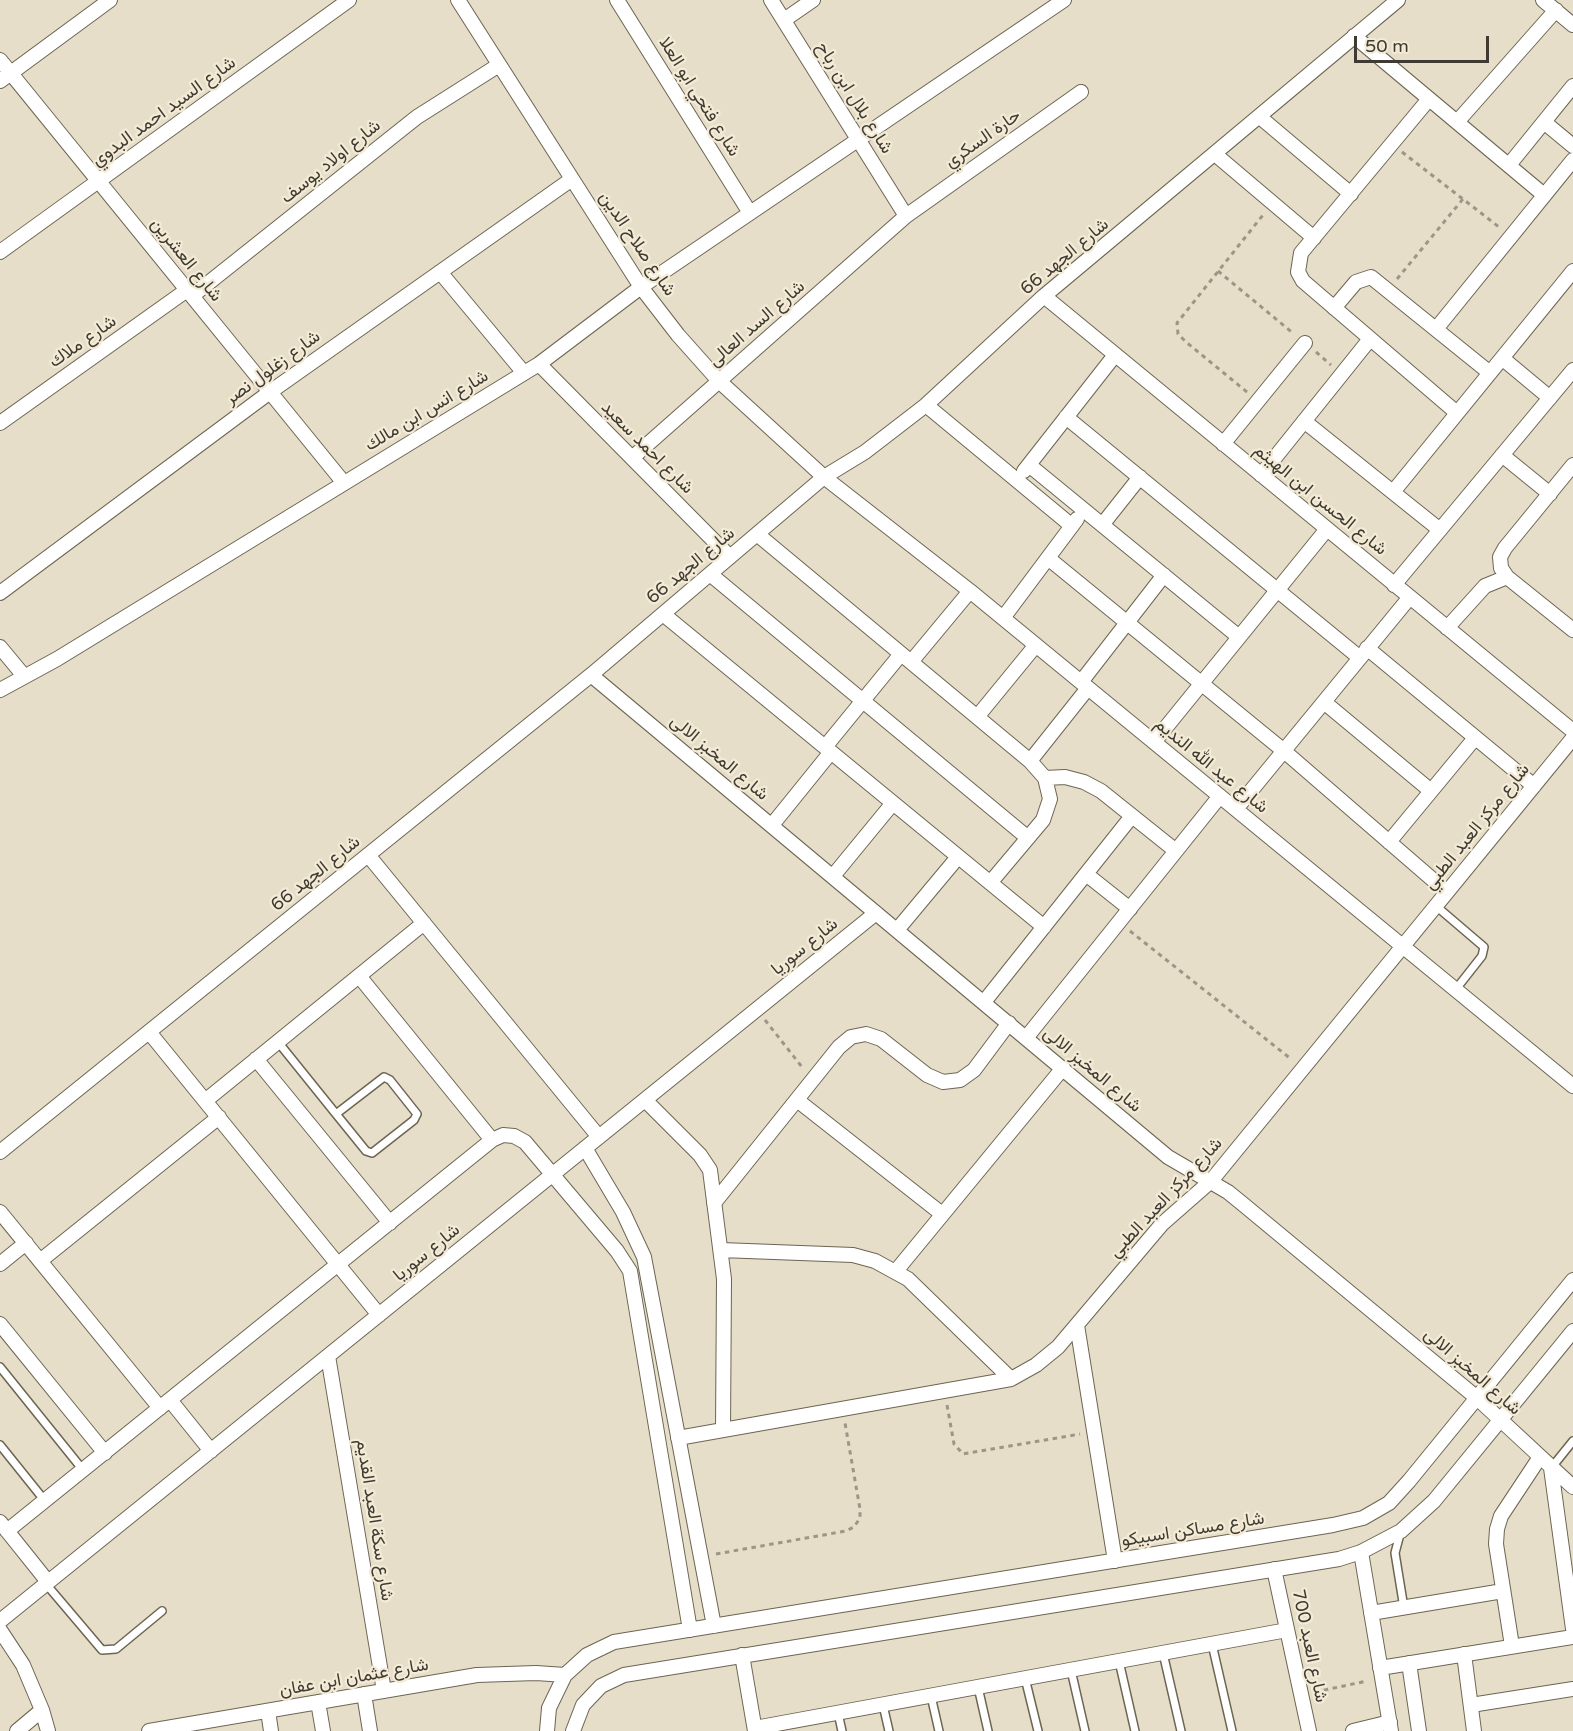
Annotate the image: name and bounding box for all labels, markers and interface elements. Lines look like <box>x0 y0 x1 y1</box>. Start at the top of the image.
scale bar <box>1357 24 1492 62</box>
street label: شارع فتحي ابو العلا <box>654 33 744 161</box>
text: 50 m <box>1365 35 1409 57</box>
street label: شارع بلال ابن رباح <box>811 38 897 158</box>
street label: شارع السيد احمد البدوي <box>88 52 240 172</box>
street label: حارة السكري <box>941 105 1025 173</box>
street label: شارع اولاد يوسف <box>277 115 385 209</box>
street label: شارع صلاح الدين <box>594 188 680 300</box>
street label: شارع العشرين <box>146 214 226 306</box>
street label: شارع الجهد 66 <box>1017 214 1113 300</box>
street label: شارع السد العالى <box>704 276 810 372</box>
street label: شارع ملاك <box>45 311 121 373</box>
street label: شارع زغلول نصر <box>221 326 325 410</box>
street label: شارع انس ابن مالك <box>361 366 493 456</box>
street label: شارع احمد سعيد <box>596 397 698 499</box>
street label: شارع الحسن ابن الهيثم <box>1249 440 1391 560</box>
street label: شارع الجهد 66 <box>643 523 739 609</box>
street label: شارع المخبز الالى <box>665 711 773 805</box>
street label: شارع عبد الله النديم <box>1150 714 1272 818</box>
street label: شارع مركز العبد الطبي <box>1419 759 1535 895</box>
street label: شارع الجهد 66 <box>267 832 365 916</box>
street label: شارع سوريا <box>767 914 843 980</box>
street label: شارع المخبز الالى <box>1038 1023 1146 1117</box>
street label: شارع مركز العبد الطبي <box>1105 1133 1227 1263</box>
street label: شارع سوريا <box>389 1220 465 1286</box>
street label: شارع المخبز الالى <box>1419 1324 1525 1420</box>
street label: شارع سكة العبد القديم <box>351 1438 397 1602</box>
street label: شارع مساكن اسبيكو <box>1120 1508 1266 1552</box>
street label: شارع العبد 700 <box>1286 1588 1332 1704</box>
street label: شارع عثمان ابن عفان <box>278 1654 430 1702</box>

